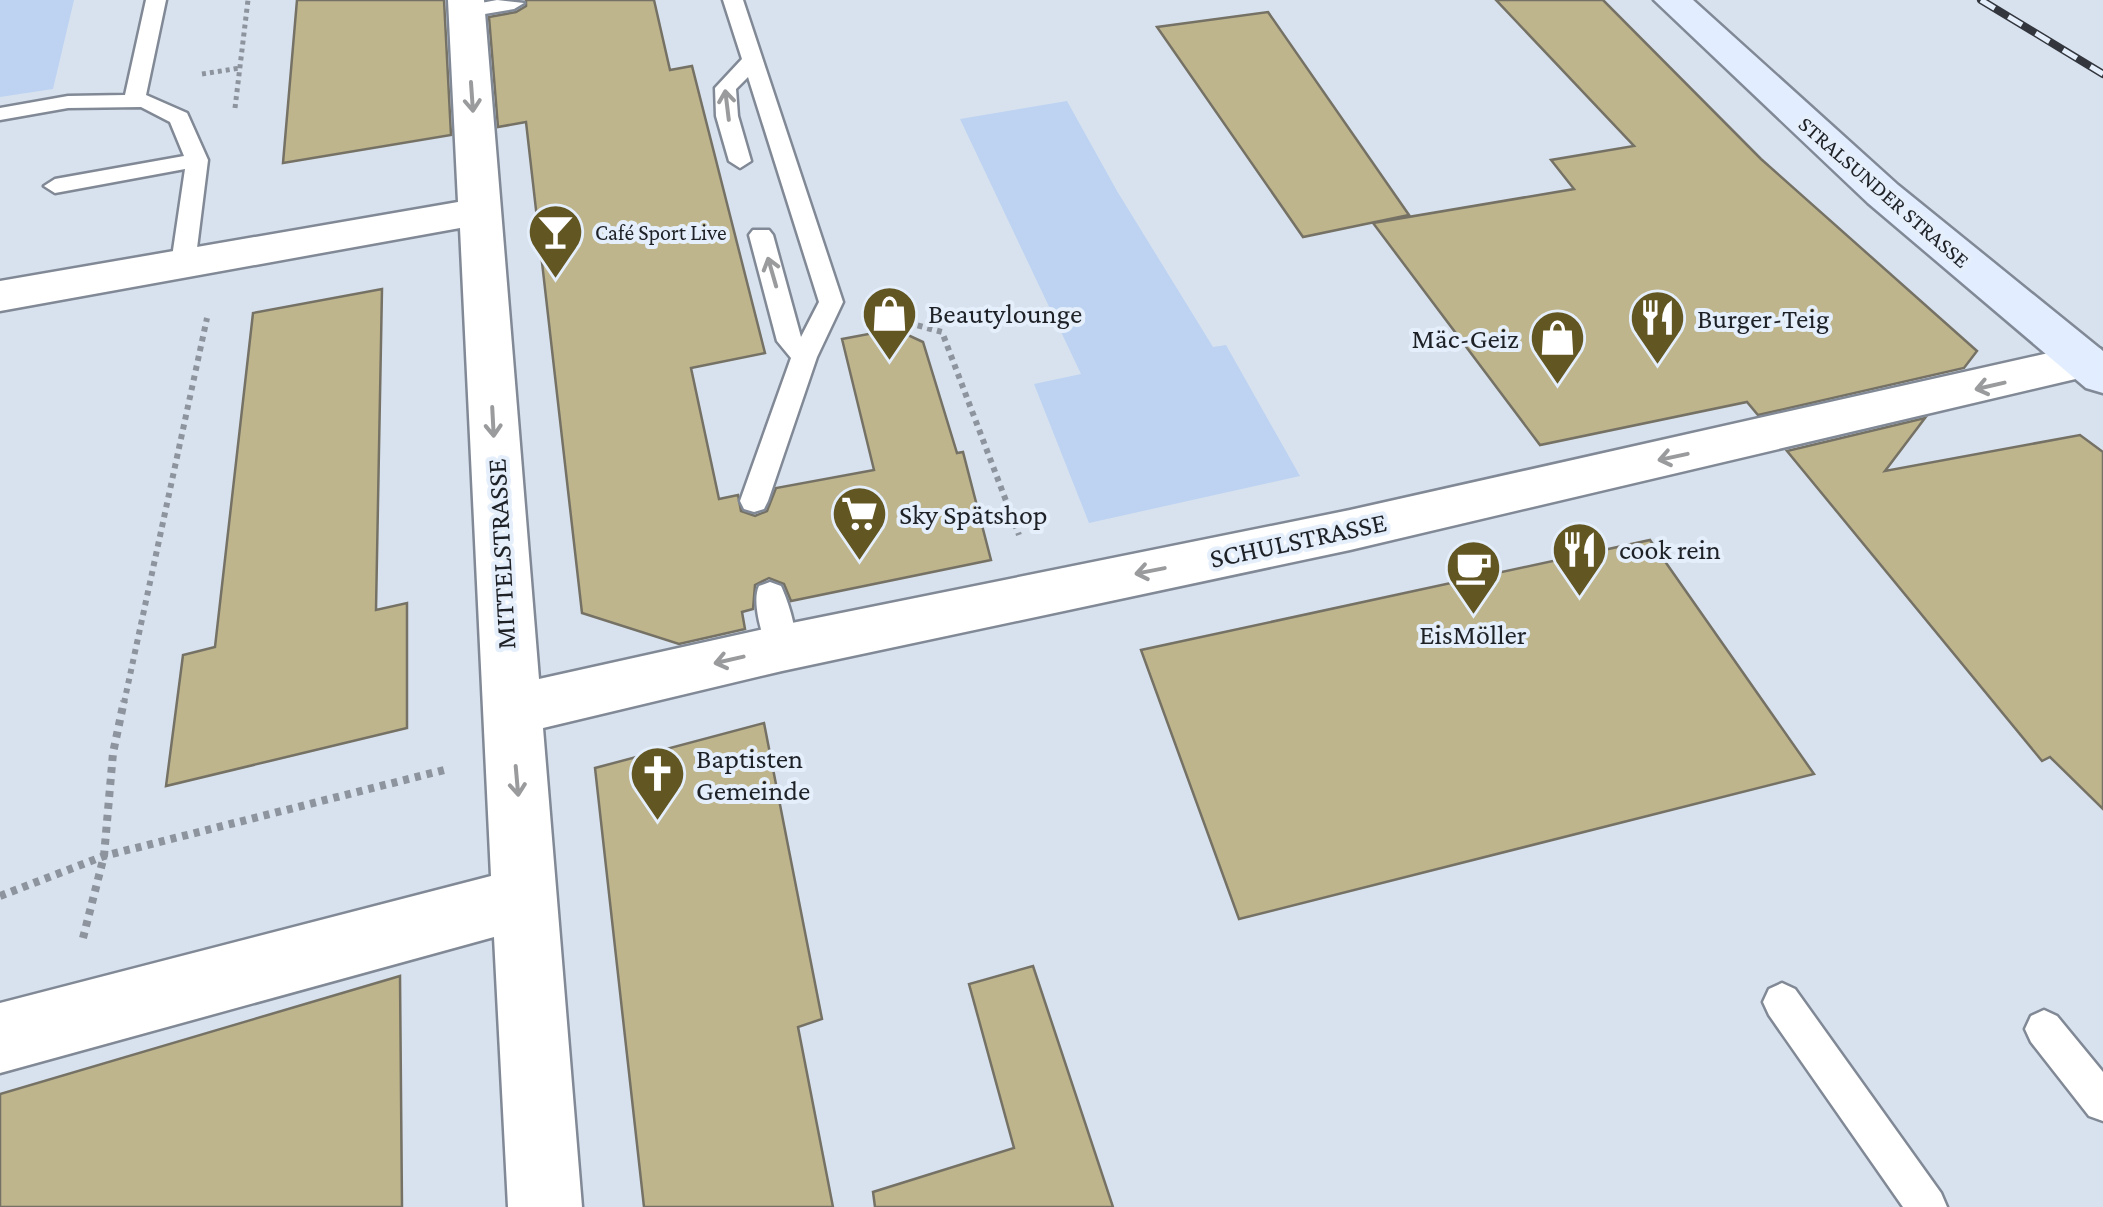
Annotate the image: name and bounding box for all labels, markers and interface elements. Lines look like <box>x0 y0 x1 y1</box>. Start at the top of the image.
one-way arrow <box>463 81 482 113</box>
one-way arrow <box>717 90 736 122</box>
street label: STRALSUNDER STRASSE <box>1794 111 1974 273</box>
bar icon: Café Sport Live <box>526 202 586 281</box>
place label: Café Sport Live <box>595 220 727 245</box>
one-way arrow <box>761 256 780 288</box>
shop icon: Beautylounge <box>859 283 919 362</box>
restaurant icon: Burger-Teig <box>1628 288 1688 367</box>
place label: Beautylounge <box>928 298 1082 329</box>
place label: Burger-Teig <box>1697 303 1830 334</box>
shop icon: Mäc-Geiz <box>1528 308 1588 387</box>
place label: Mäc-Geiz <box>1412 323 1519 354</box>
one-way arrow <box>1975 378 2007 396</box>
one-way arrow <box>484 405 503 437</box>
one-way arrow <box>1658 449 1690 467</box>
street label: MITTELSTRASSE <box>481 458 521 650</box>
supermarket icon: Sky Spätshop <box>830 484 890 563</box>
place label: Sky Spätshop <box>899 499 1048 530</box>
street label: SCHULSTRASSE <box>1207 506 1389 574</box>
restaurant icon: cook rein <box>1550 519 1610 598</box>
place label: cook rein <box>1619 534 1721 565</box>
cafe icon: EisMöller <box>1443 538 1503 617</box>
one-way arrow <box>1135 562 1167 581</box>
place label: EisMöller <box>1419 619 1527 650</box>
one-way arrow <box>714 652 746 670</box>
place label: Baptisten Gemeinde <box>696 743 810 806</box>
church icon: Baptisten Gemeinde <box>627 744 687 823</box>
one-way arrow <box>507 764 526 796</box>

